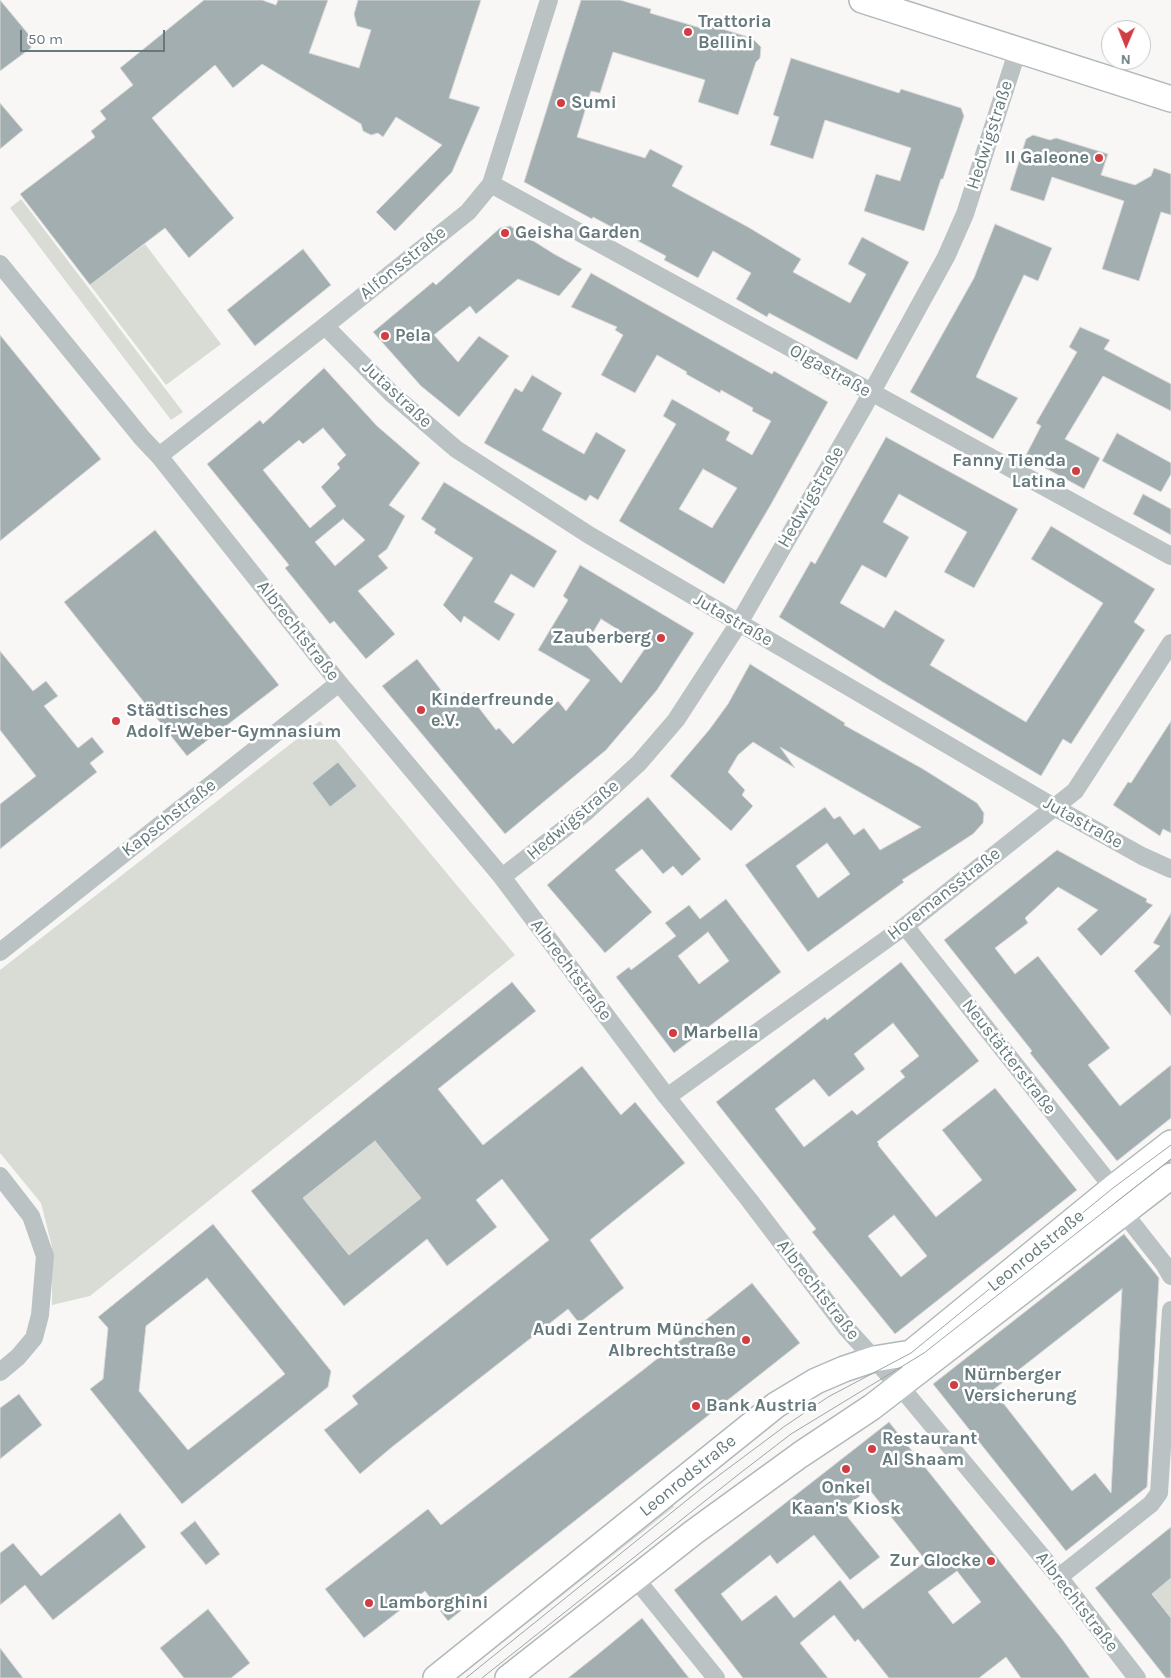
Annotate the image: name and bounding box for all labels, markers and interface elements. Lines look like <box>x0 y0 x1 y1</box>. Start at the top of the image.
place label: Trattoria Bellini <box>698 11 772 54</box>
scale bar <box>22 20 168 52</box>
north arrow <box>1101 20 1151 70</box>
marker: Trattoria Bellini <box>682 26 694 38</box>
text: 50 m <box>28 30 63 48</box>
text: N <box>1121 51 1131 68</box>
street label: Hedwigstraße <box>962 78 1018 192</box>
place label: Sumi <box>571 92 617 114</box>
marker: Sumi <box>555 97 567 109</box>
place label: Il Galeone <box>1005 147 1089 169</box>
marker: Il Galeone <box>1093 152 1105 164</box>
street label: Alfonsstraße <box>356 222 450 304</box>
place label: Geisha Garden <box>515 222 640 244</box>
marker: Geisha Garden <box>499 227 511 239</box>
place label: Pela <box>395 325 431 347</box>
marker: Pela <box>379 330 391 342</box>
street label: Olgastraße <box>786 340 874 402</box>
street label: Jutastraße <box>358 357 436 433</box>
street label: Hedwigstraße <box>773 442 849 552</box>
place label: Fanny Tienda Latina <box>952 450 1066 492</box>
marker: Fanny Tienda Latina <box>1070 465 1082 477</box>
street label: Albrechtstraße <box>252 576 344 686</box>
street label: Jutastraße <box>690 589 776 651</box>
place label: Zauberberg <box>552 627 651 649</box>
marker: Zauberberg <box>655 632 667 644</box>
place label: Kinderfreunde e.V. <box>431 689 554 732</box>
place label: Städtisches Adolf-Weber-Gymnasium <box>126 700 341 742</box>
marker: Kinderfreunde e.V. <box>415 704 427 716</box>
marker: Städtisches Adolf-Weber-Gymnasium <box>110 715 122 727</box>
street label: Kapschstraße <box>117 774 221 862</box>
street label: Hedwigstraße <box>523 775 623 865</box>
street label: Jutastraße <box>1039 792 1127 854</box>
street label: Horemansstraße <box>883 843 1005 945</box>
street label: Albrechtstraße <box>526 915 616 1025</box>
street label: Neustätterstraße <box>957 995 1061 1119</box>
place label: Marbella <box>683 1022 758 1044</box>
marker: Marbella <box>667 1027 679 1039</box>
street label: Leonrodstraße <box>983 1205 1089 1297</box>
street label: Albrechtstraße <box>772 1235 864 1345</box>
place label: Audi Zentrum München Albrechtstraße <box>533 1319 736 1362</box>
marker: Audi Zentrum München Albrechtstraße <box>740 1334 752 1346</box>
place label: Nürnberger Versicherung <box>964 1364 1076 1406</box>
marker: Nürnberger Versicherung <box>948 1379 960 1391</box>
place label: Bank Austria <box>706 1395 817 1417</box>
marker: Bank Austria <box>690 1400 702 1412</box>
place label: Restaurant Al Shaam <box>882 1428 977 1470</box>
street label: Leonrodstraße <box>635 1430 741 1522</box>
marker: Restaurant Al Shaam <box>866 1443 878 1455</box>
marker: Onkel Kaan's Kiosk <box>840 1463 852 1475</box>
place label: Onkel Kaan's Kiosk <box>791 1477 901 1520</box>
street label: Albrechtstraße <box>1031 1547 1123 1657</box>
place label: Zur Glocke <box>889 1550 981 1572</box>
marker: Zur Glocke <box>985 1555 997 1567</box>
place label: Lamborghini <box>379 1592 488 1614</box>
marker: Lamborghini <box>363 1597 375 1609</box>

